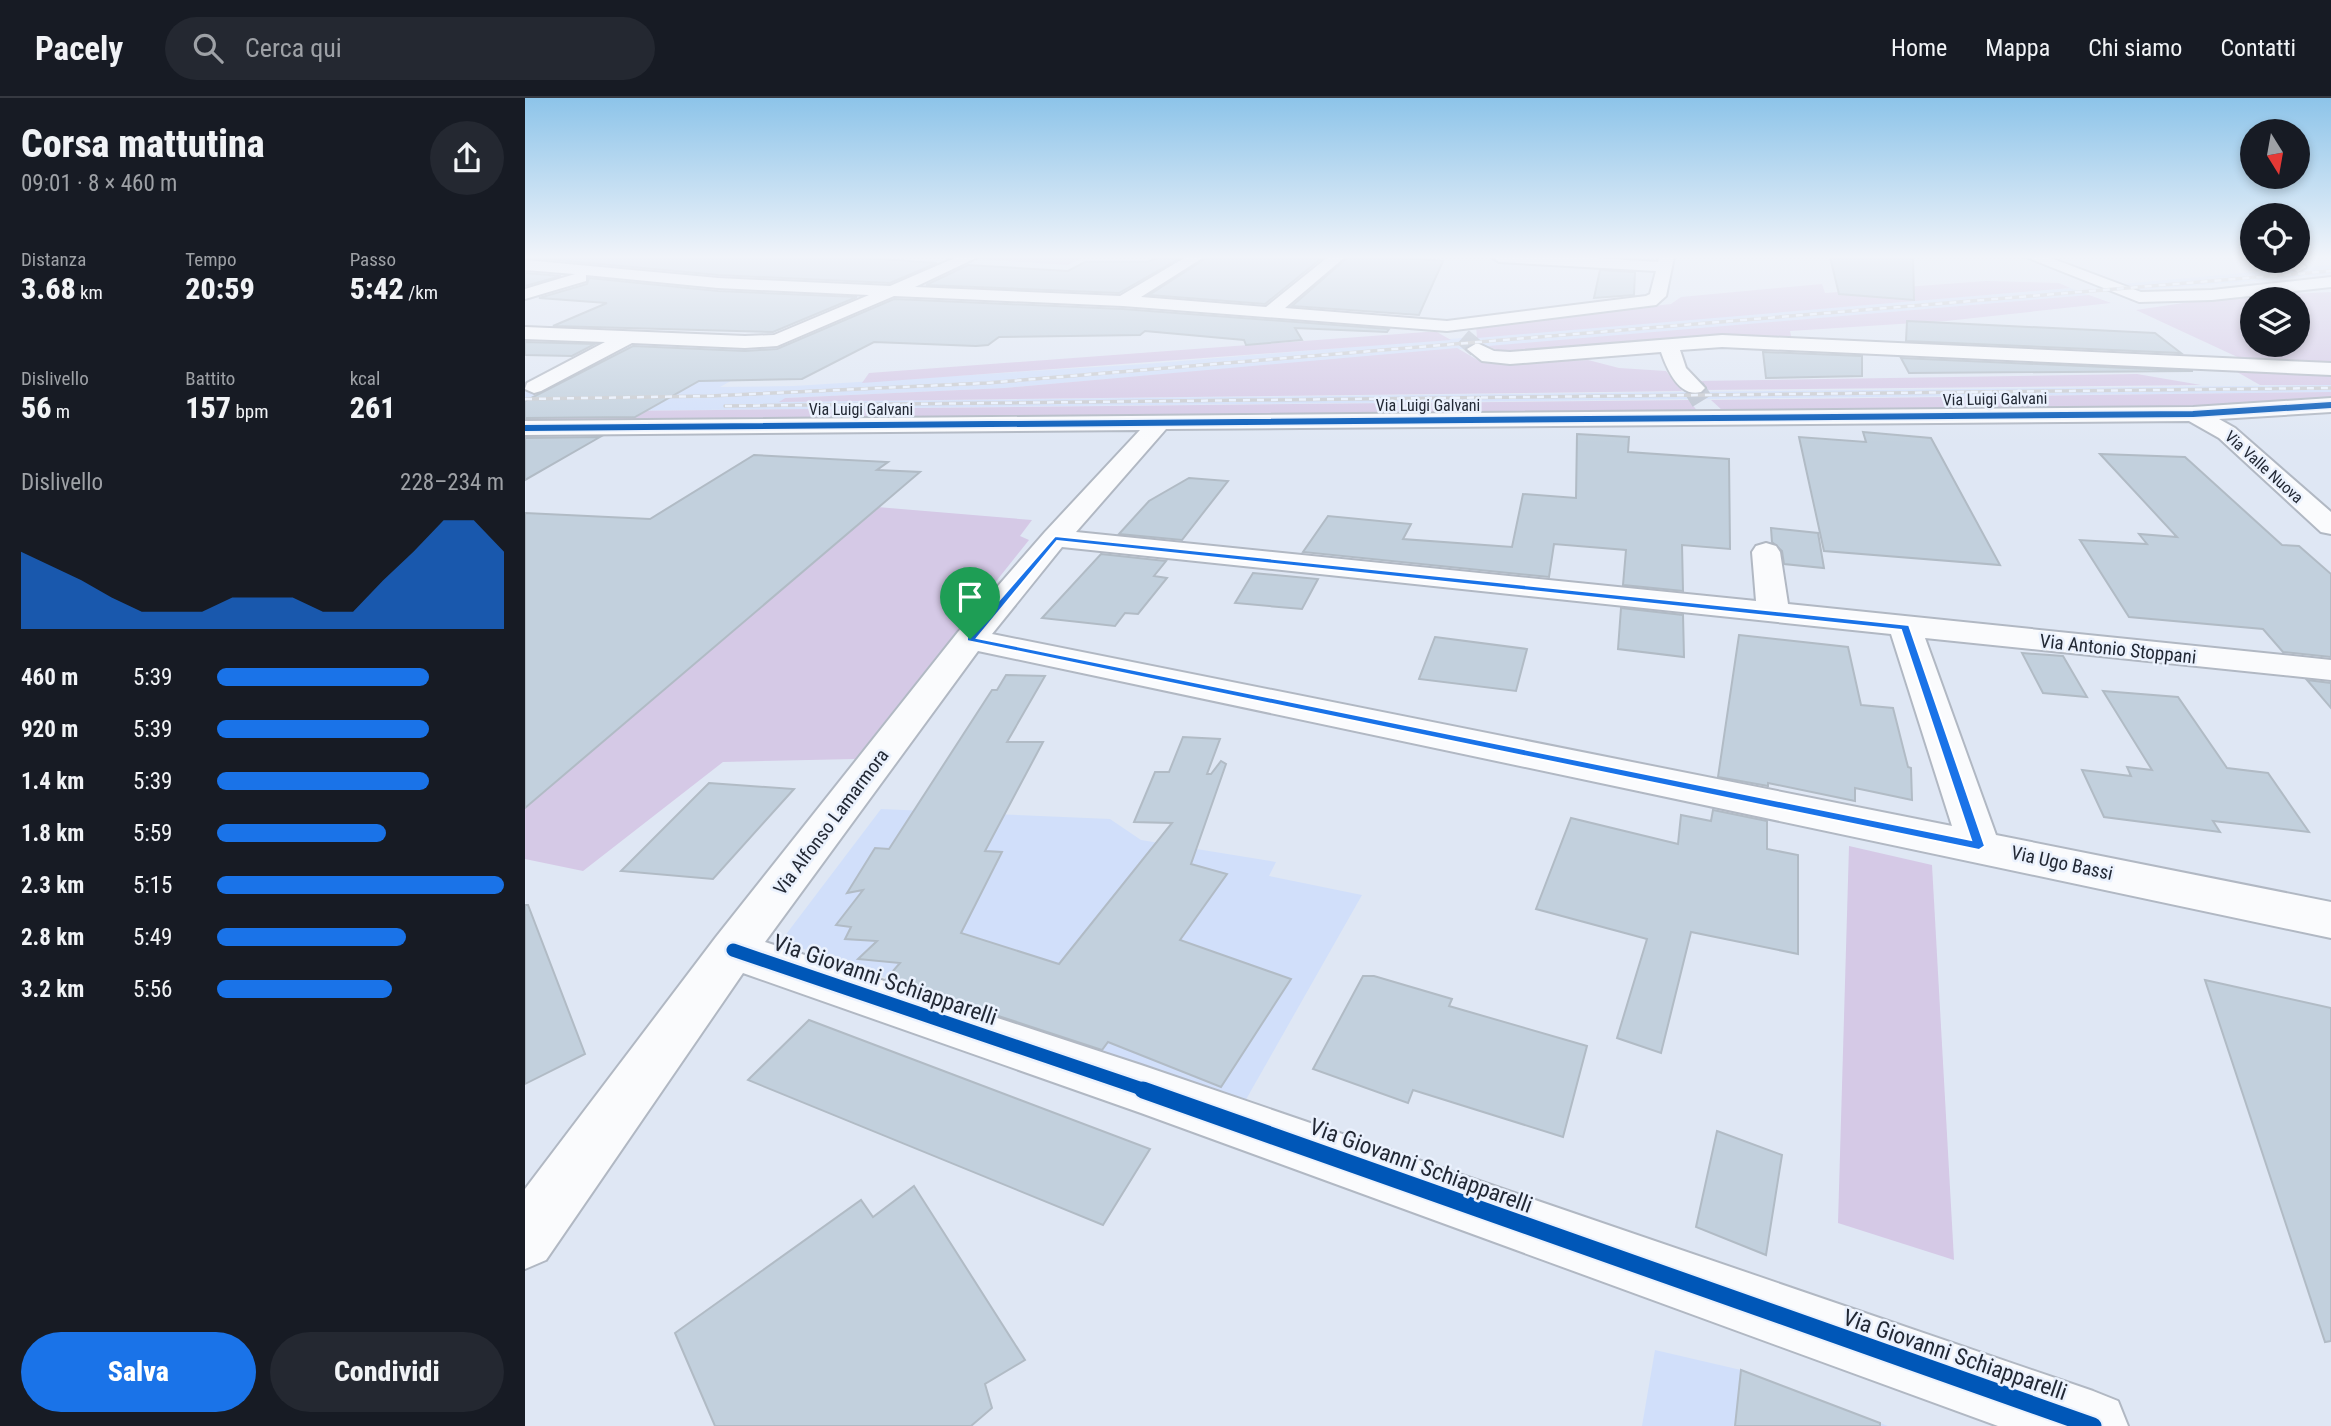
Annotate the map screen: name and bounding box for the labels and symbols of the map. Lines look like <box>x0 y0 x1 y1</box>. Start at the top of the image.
north arrow <box>2240 119 2310 189</box>
street label: Via Luigi Galvani <box>1943 389 2047 409</box>
street label: Via Luigi Galvani <box>1376 396 1480 415</box>
street label: Via Luigi Galvani <box>809 400 913 419</box>
street label: Via Valle Nuova <box>2221 427 2307 507</box>
pin <box>940 567 1000 639</box>
street label: Via Antonio Stoppani <box>2039 629 2197 669</box>
street label: Via Alfonso Lamarmora <box>769 744 893 900</box>
street label: Via Ugo Bassi <box>2009 841 2115 885</box>
street label: Via Giovanni Schiapparelli <box>769 929 1001 1031</box>
street label: Via Giovanni Schiapparelli <box>1306 1113 1536 1219</box>
street label: Via Giovanni Schiapparelli <box>1839 1304 2071 1406</box>

